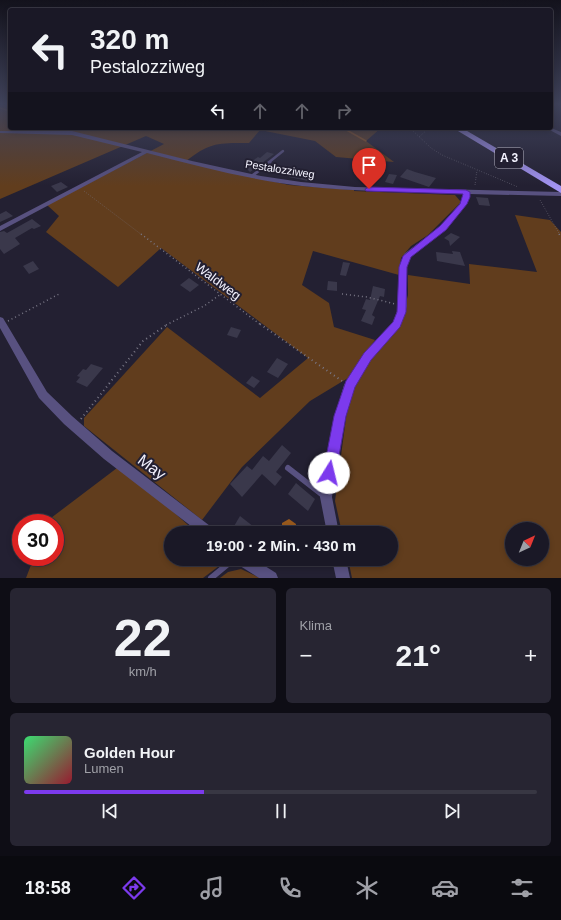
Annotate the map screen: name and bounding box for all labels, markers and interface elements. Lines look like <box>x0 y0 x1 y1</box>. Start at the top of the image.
icon: left <box>24 24 76 76</box>
text: 320 m <box>90 24 169 55</box>
text: Pestalozziweg <box>90 57 205 77</box>
icon: left <box>207 100 229 122</box>
icon: ahead <box>249 100 271 122</box>
icon: ahead <box>291 100 313 122</box>
icon: right <box>333 100 355 122</box>
pin <box>352 148 386 189</box>
road number: A 3 <box>495 148 523 168</box>
icon: arrive <box>358 154 380 176</box>
street label: Pestalozziweg <box>244 158 316 180</box>
street label: Waldweg <box>192 259 244 303</box>
street label: May <box>135 451 169 483</box>
position arrow <box>308 452 350 494</box>
speed limit sign: 30 <box>12 514 64 566</box>
north arrow <box>505 522 549 566</box>
map controls <box>505 522 549 566</box>
text: 19:00 · 2 Min. · 430 m <box>206 537 356 554</box>
text: 22 <box>114 609 172 667</box>
text: Klima <box>300 618 332 633</box>
text: 21° <box>396 639 441 672</box>
text: − <box>300 643 312 668</box>
text: + <box>524 643 537 668</box>
text: km/h <box>129 664 157 679</box>
text: Golden Hour <box>84 744 175 761</box>
text: Lumen <box>84 761 124 776</box>
icon: previous <box>99 800 121 822</box>
icon: pause <box>270 800 292 822</box>
icon: next <box>441 800 463 822</box>
icon: directions <box>120 874 148 902</box>
icon: music <box>198 874 226 902</box>
icon: phone <box>276 874 304 902</box>
icon: climate <box>353 874 381 902</box>
icon: car <box>431 874 459 902</box>
icon: filters <box>508 874 536 902</box>
text: 18:58 <box>25 878 71 898</box>

